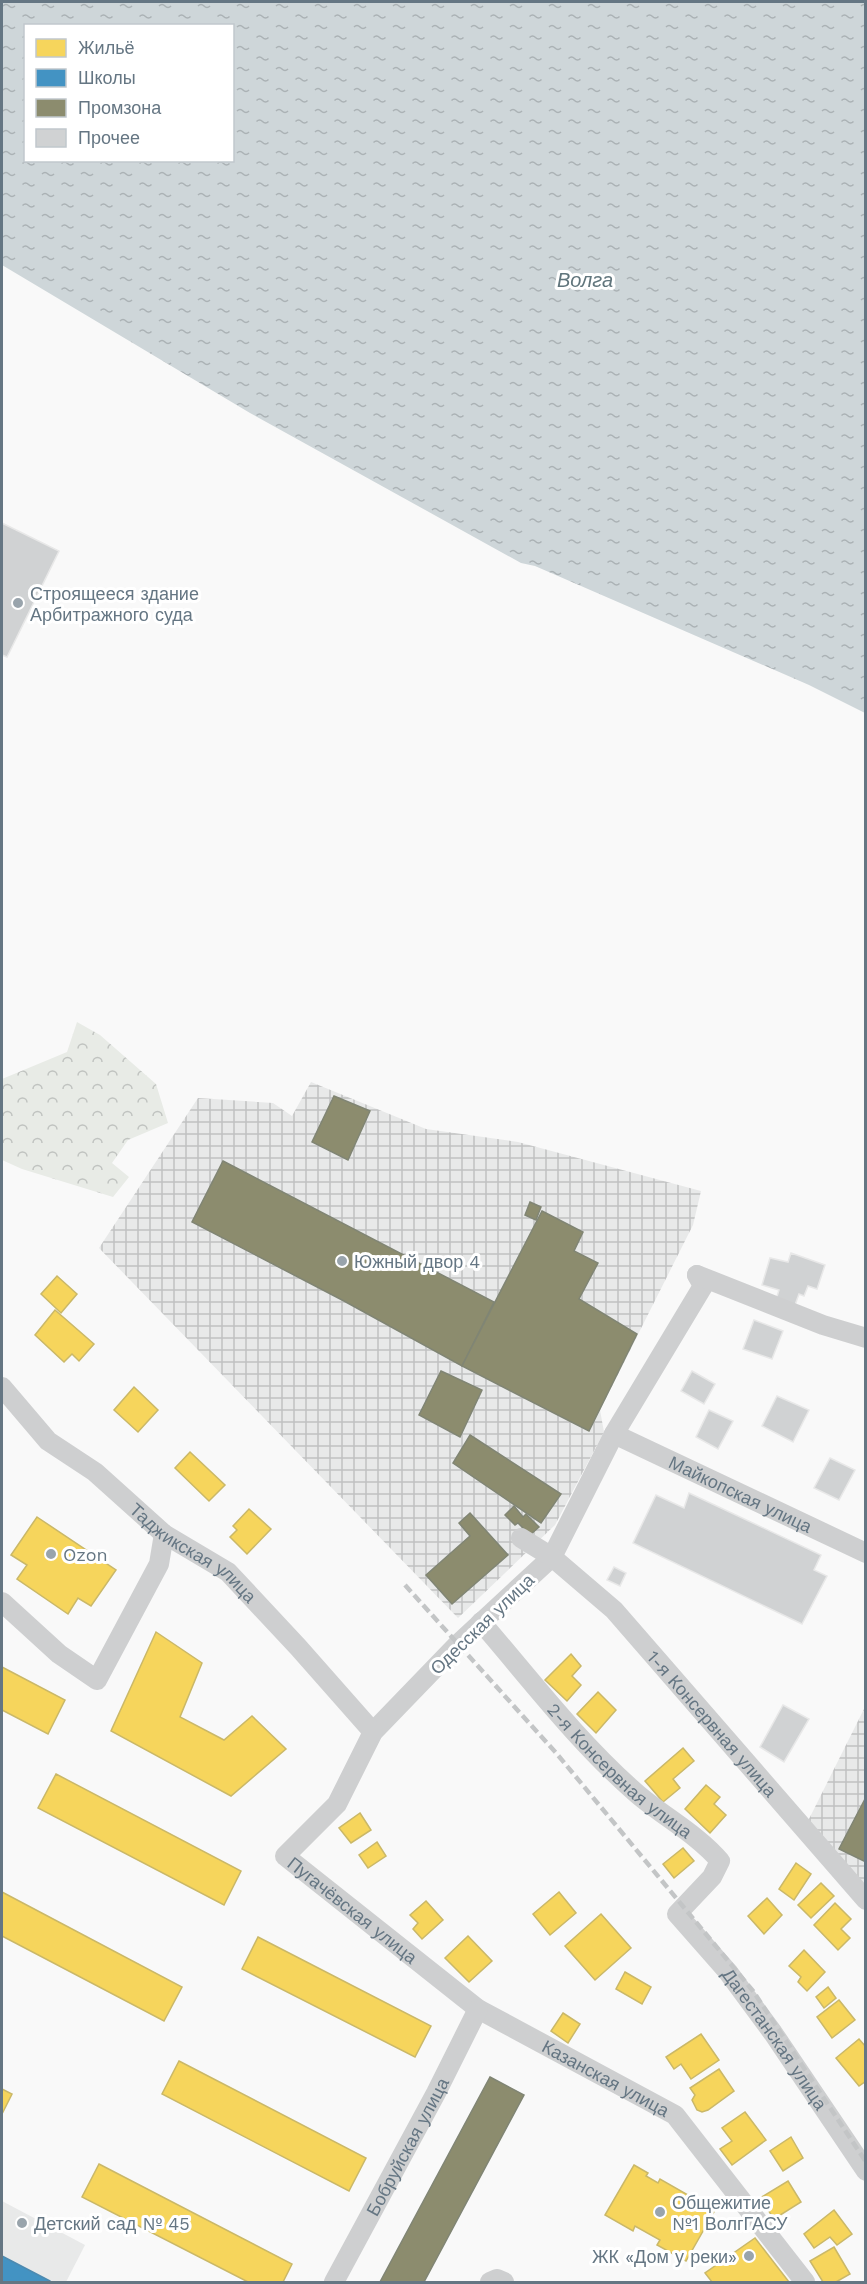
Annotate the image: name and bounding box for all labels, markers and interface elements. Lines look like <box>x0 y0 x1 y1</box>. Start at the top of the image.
legend <box>24 24 234 162</box>
text: Жильё <box>78 37 135 58</box>
text: Школы <box>78 67 136 88</box>
text: Промзона <box>78 97 162 118</box>
text: Прочее <box>78 127 140 148</box>
water label: Волга <box>557 268 613 292</box>
place label: Строящееся здание Арбитражного суда <box>30 583 199 625</box>
marker: Строящееся здание Арбитражного суда <box>11 596 25 610</box>
place label: Южный двор 4 <box>354 1251 480 1272</box>
marker: Южный двор 4 <box>335 1254 349 1268</box>
street label: Майкопская улица <box>666 1451 816 1537</box>
street label: Таджикская улица <box>126 1498 262 1607</box>
place label: Ozon <box>63 1544 108 1565</box>
marker: Ozon <box>44 1547 58 1561</box>
street label: Одесская улица <box>426 1569 539 1679</box>
street label: 1-я Консервная улица <box>643 1646 782 1801</box>
street label: 2-я Консервная улица <box>543 1699 697 1843</box>
street label: Пугачёвская улица <box>284 1852 423 1968</box>
street label: Дагестанская улица <box>718 1964 833 2114</box>
street label: Казанская улица <box>539 2035 674 2121</box>
street label: Бобруйская улица <box>361 2073 453 2219</box>
place label: Общежитие №1 ВолгГАСУ <box>672 2192 788 2234</box>
marker: Общежитие №1 ВолгГАСУ <box>653 2205 667 2219</box>
place label: Детский сад № 45 <box>34 2213 190 2234</box>
marker: Детский сад № 45 <box>15 2216 29 2230</box>
place label: ЖК «Дом у реки» <box>592 2246 737 2267</box>
marker: ЖК «Дом у реки» <box>742 2249 756 2263</box>

